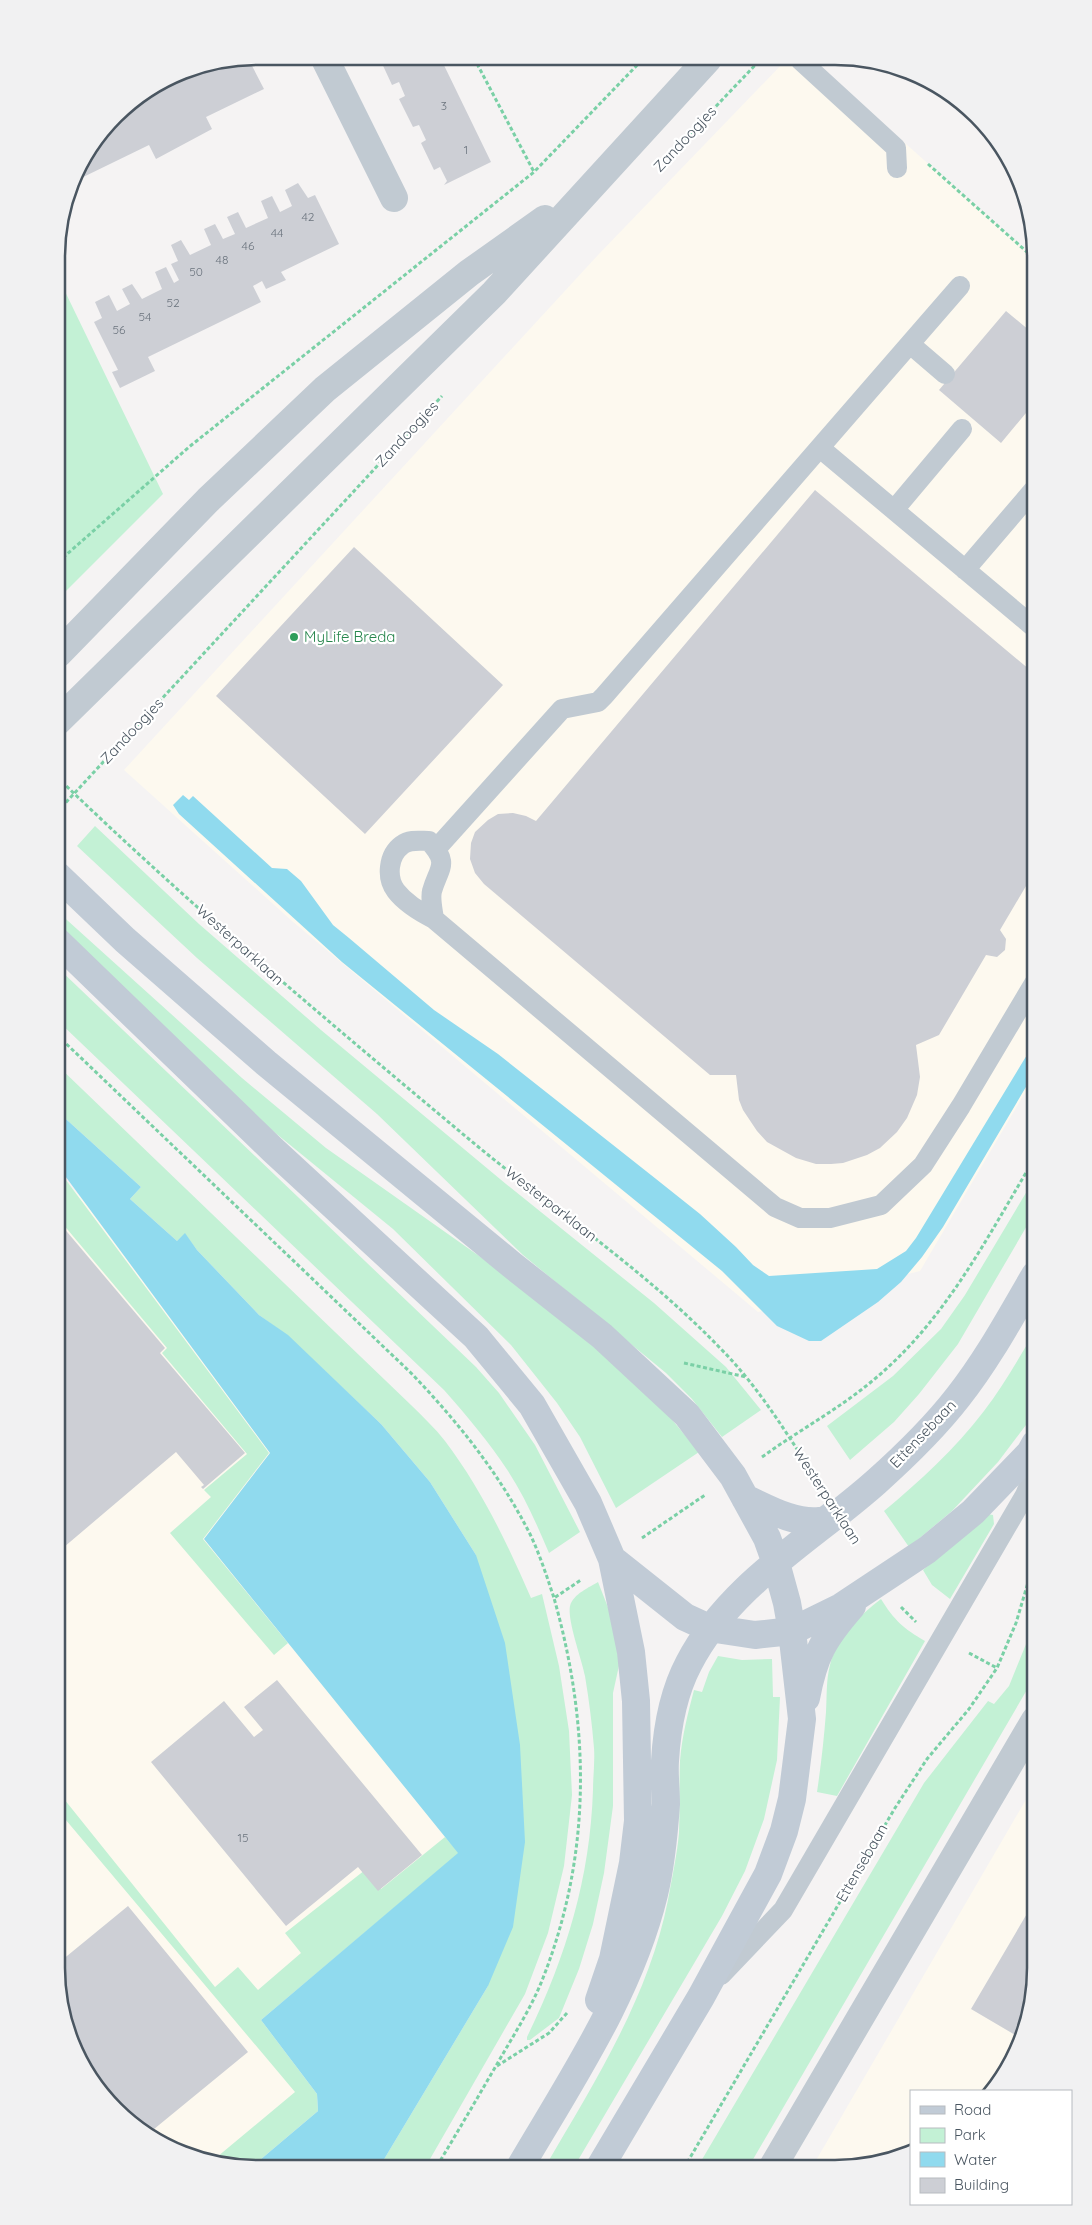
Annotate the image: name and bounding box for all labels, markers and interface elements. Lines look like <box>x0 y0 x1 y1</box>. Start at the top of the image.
house number: 3 <box>441 98 447 113</box>
street label: Zandoogjes <box>649 102 720 176</box>
house number: 1 <box>464 142 468 157</box>
house number: 42 <box>302 209 315 224</box>
house number: 44 <box>271 225 283 240</box>
house number: 46 <box>242 238 255 253</box>
house number: 48 <box>216 252 228 267</box>
house number: 50 <box>189 264 203 279</box>
house number: 52 <box>166 295 180 310</box>
house number: 54 <box>139 309 151 324</box>
house number: 56 <box>113 322 126 337</box>
street label: Zandoogjes <box>371 397 442 471</box>
place label: MyLife Breda <box>304 627 395 646</box>
marker: MyLife Breda <box>288 631 300 643</box>
street label: Zandoogjes <box>96 694 167 768</box>
street label: Westerparklaan <box>193 900 288 989</box>
street label: Westerparklaan <box>502 1162 601 1245</box>
street label: Ettensebaan <box>885 1396 960 1472</box>
street label: Westerparklaan <box>789 1444 866 1548</box>
street label: Ettensebaan <box>831 1820 892 1905</box>
house number: 15 <box>238 1830 248 1845</box>
legend <box>910 2090 1072 2205</box>
text: Road <box>954 2100 991 2119</box>
text: Park <box>954 2125 986 2144</box>
text: Water <box>954 2150 997 2169</box>
text: Building <box>954 2175 1009 2194</box>

